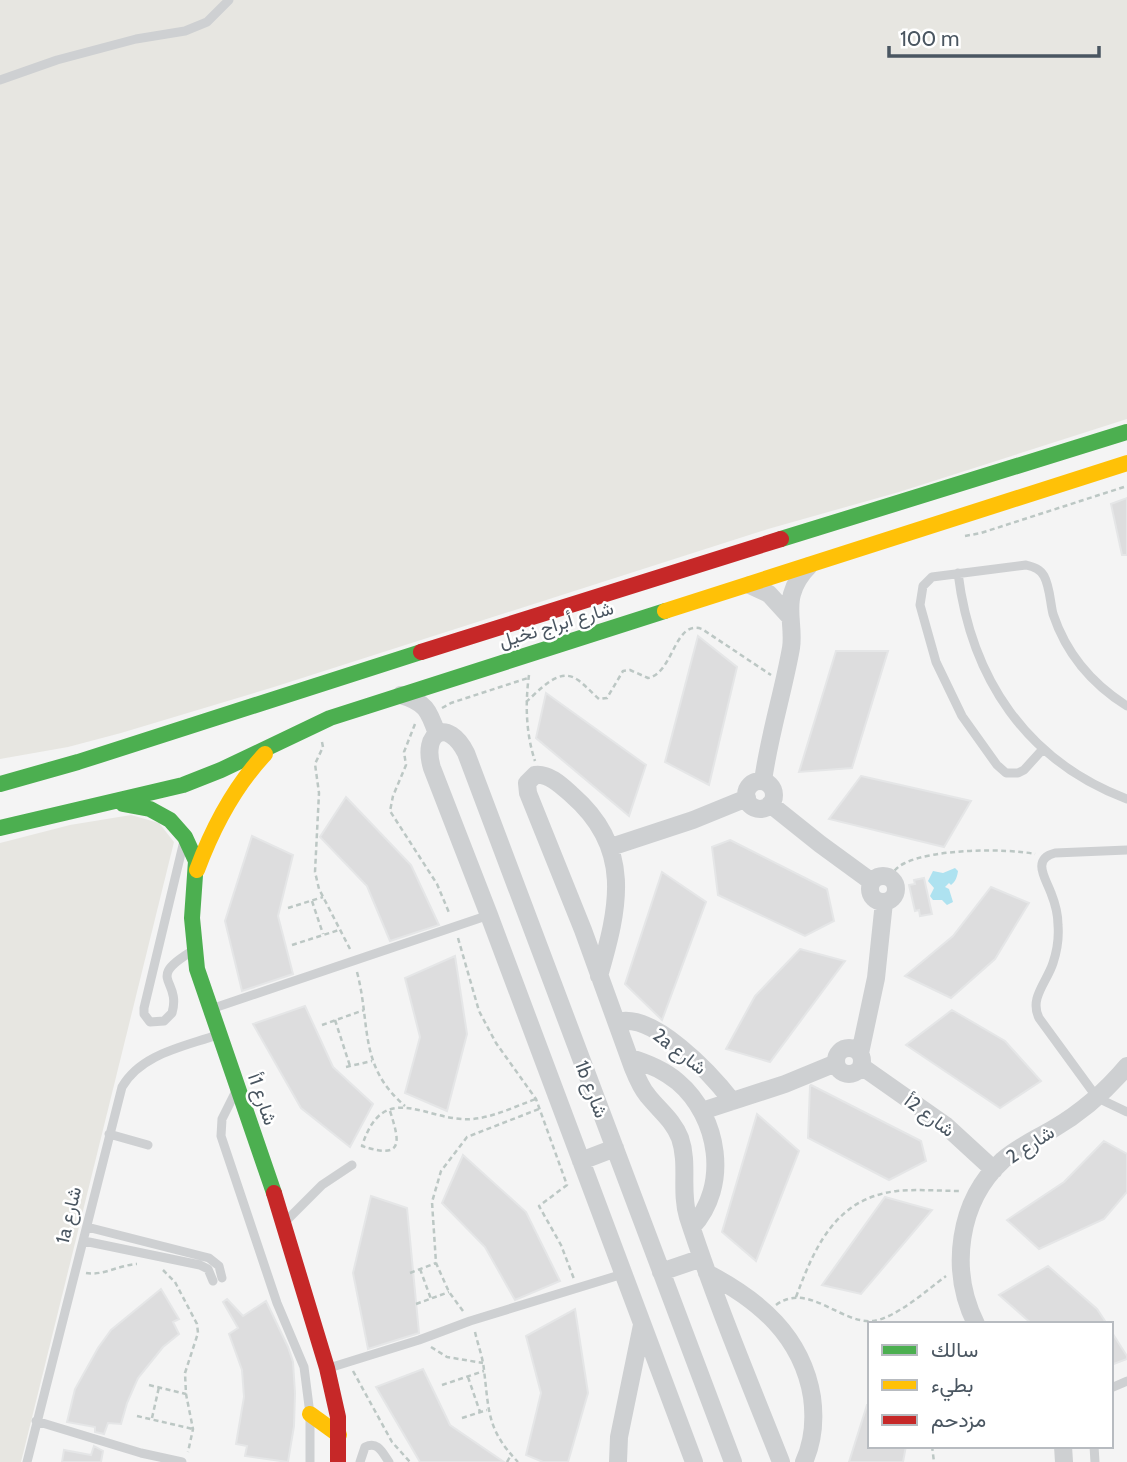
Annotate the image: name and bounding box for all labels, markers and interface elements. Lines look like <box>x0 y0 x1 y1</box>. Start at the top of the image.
scale bar <box>889 14 1099 58</box>
text: 100 m <box>900 26 959 51</box>
street label: شارع أبراج نخيل <box>496 596 617 654</box>
street label: 2a شارع <box>648 1023 711 1080</box>
street label: 1b شارع <box>569 1057 613 1121</box>
street label: شارع 1أ <box>242 1070 282 1128</box>
street label: شارع 2أ <box>899 1089 959 1143</box>
street label: شارع 2 <box>1002 1120 1059 1169</box>
street label: 1a شارع <box>51 1184 87 1246</box>
legend <box>868 1322 1113 1448</box>
text: سالك <box>931 1337 978 1362</box>
text: بطيء <box>931 1372 974 1402</box>
text: مزدحم <box>931 1407 986 1434</box>

